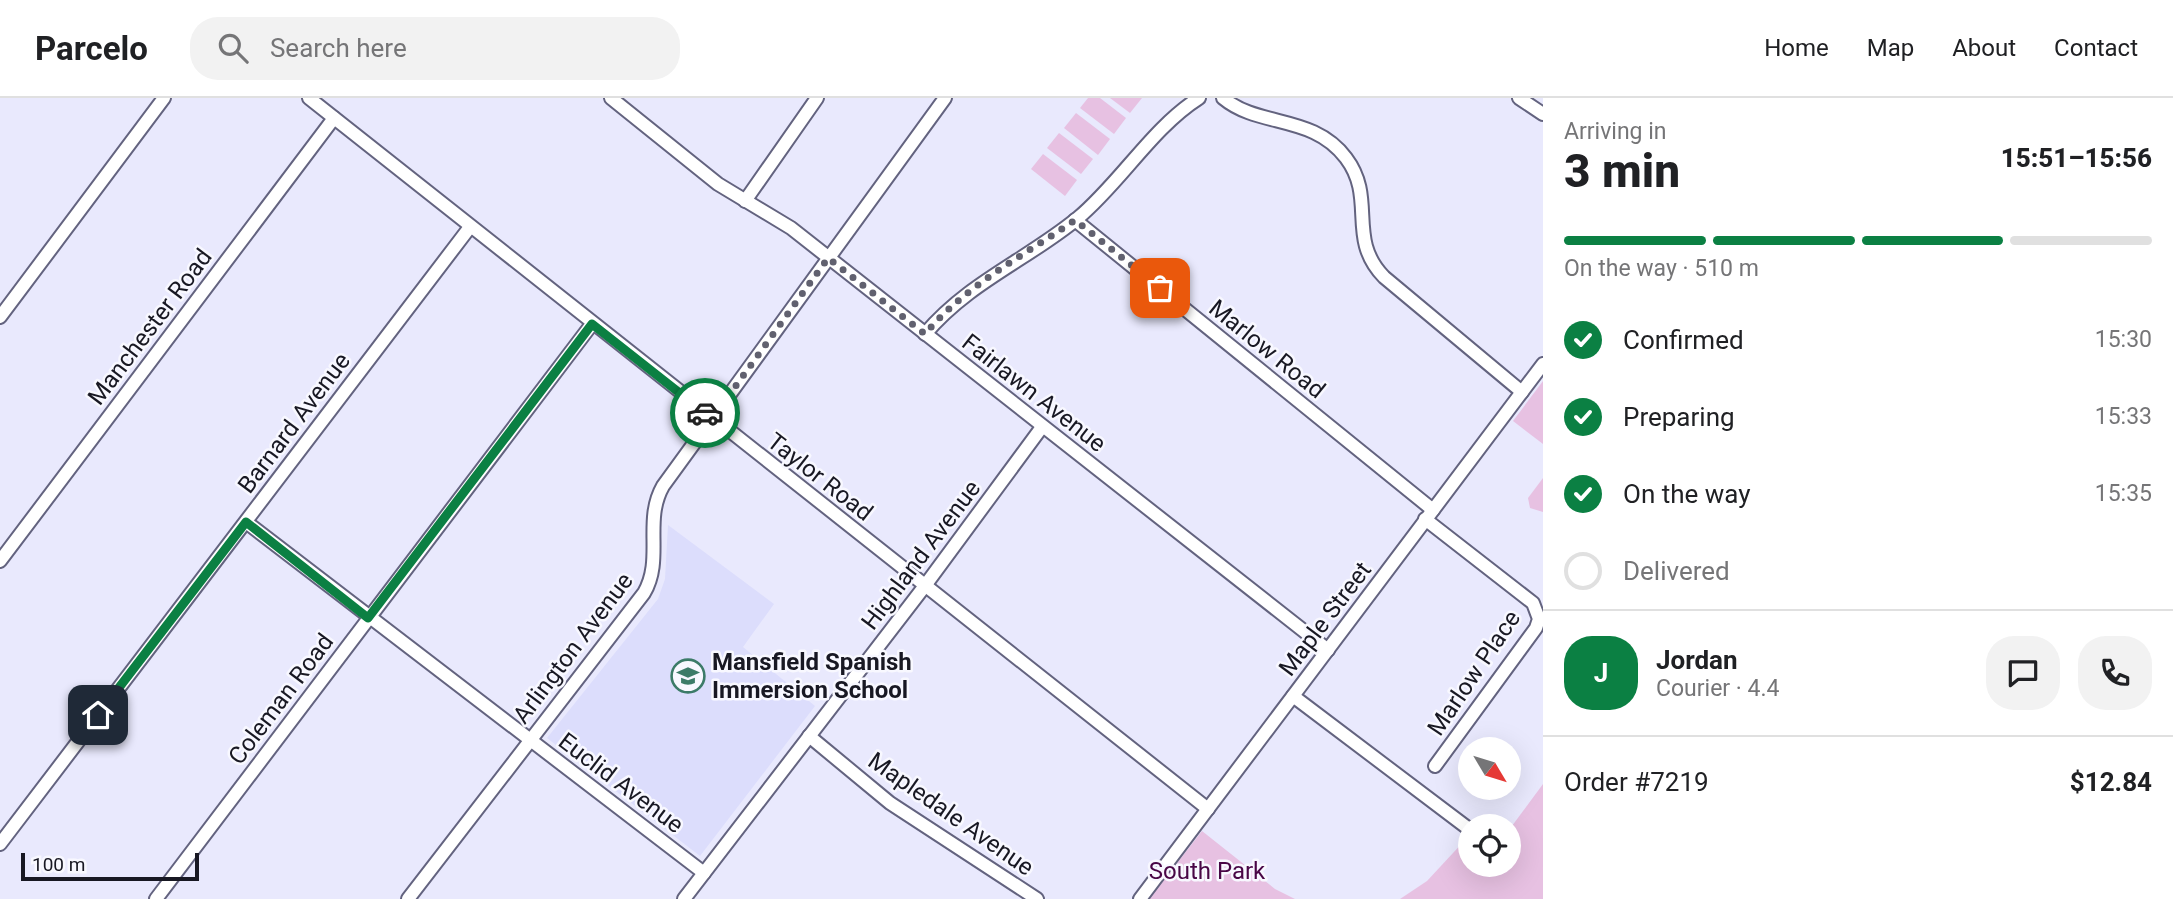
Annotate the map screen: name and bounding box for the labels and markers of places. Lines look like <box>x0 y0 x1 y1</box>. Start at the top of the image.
pin <box>1130 258 1190 318</box>
place label: Mansfield Spanish Immersion School <box>712 648 912 704</box>
school or university icon: Mansfield Spanish Immersion School <box>669 657 707 695</box>
pin <box>68 685 128 745</box>

